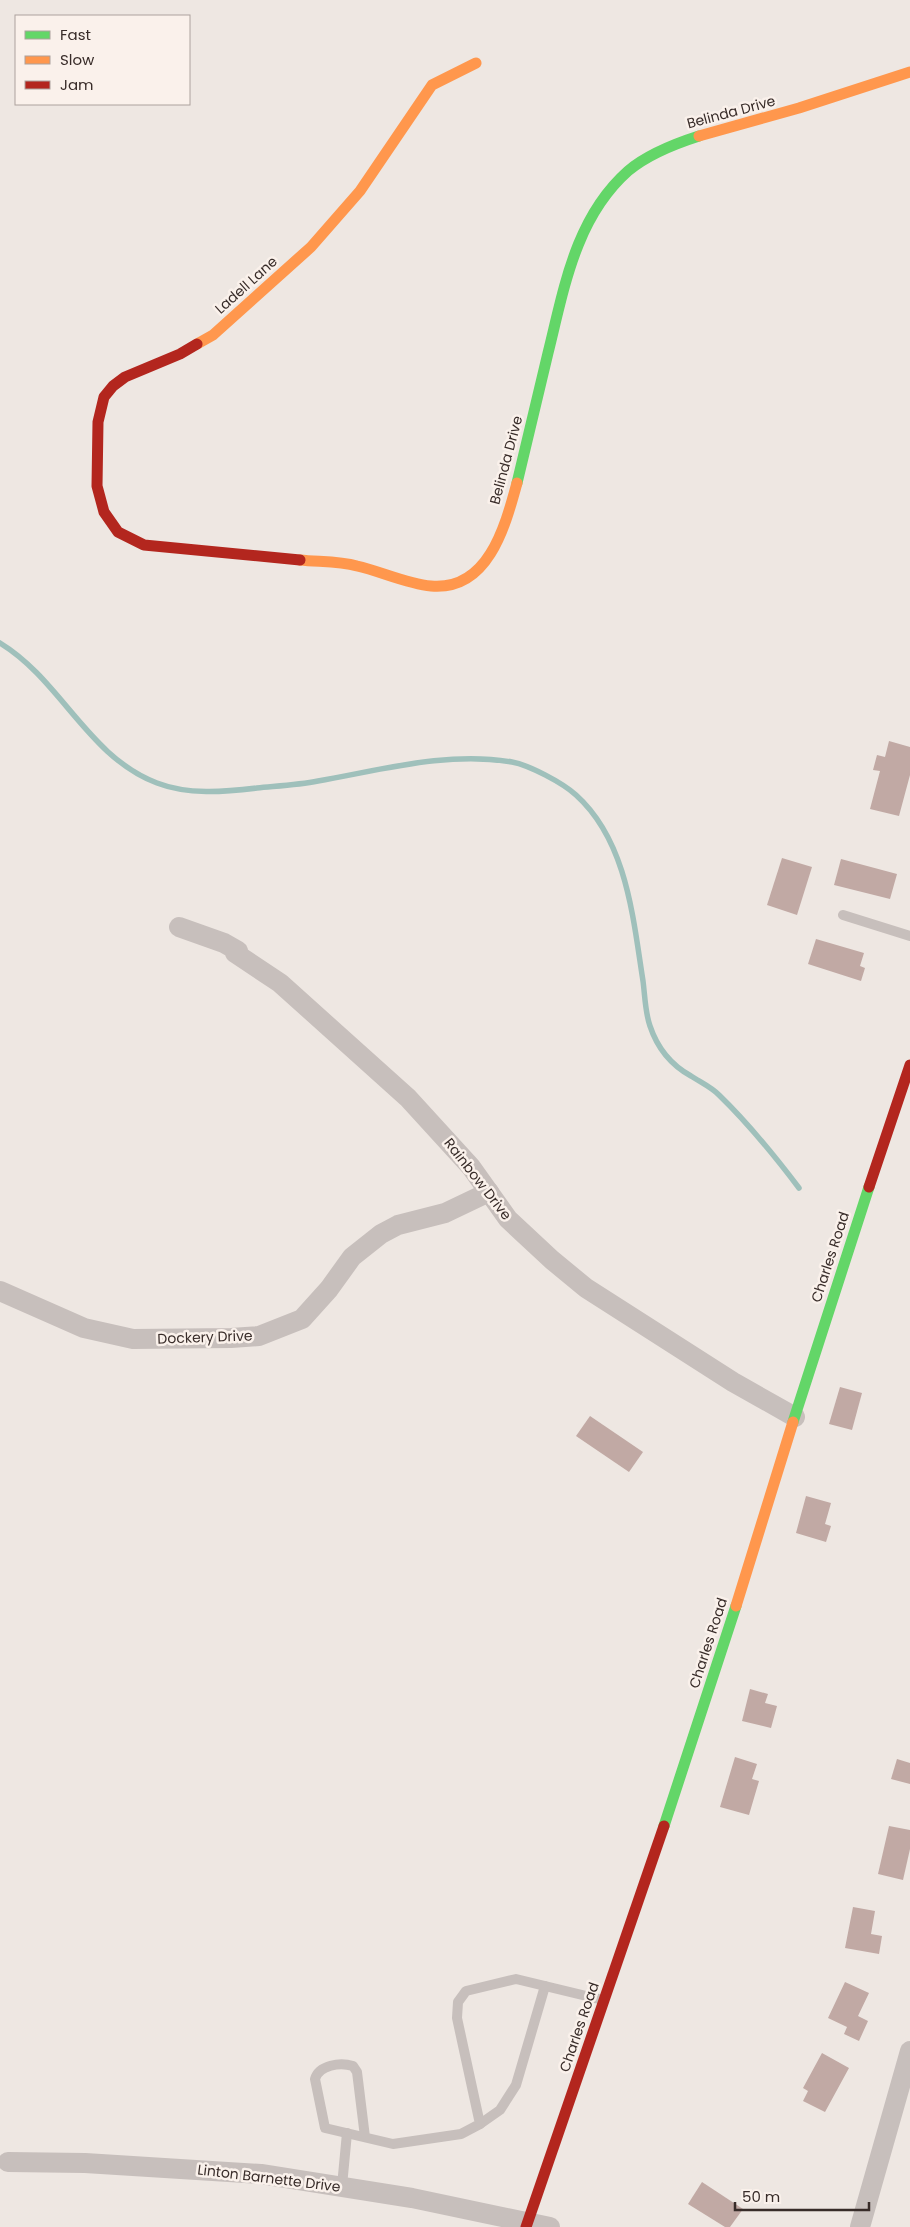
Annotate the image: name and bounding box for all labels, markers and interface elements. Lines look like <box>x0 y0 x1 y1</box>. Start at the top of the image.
legend <box>15 15 190 105</box>
text: Fast <box>60 24 91 45</box>
text: Slow <box>60 49 95 70</box>
text: Jam <box>60 74 94 95</box>
street label: Belinda Drive <box>685 90 778 133</box>
street label: Ladell Lane <box>211 251 282 318</box>
street label: Belinda Drive <box>485 413 528 506</box>
street label: Rainbow Drive <box>440 1134 517 1224</box>
street label: Charles Road <box>806 1209 854 1305</box>
street label: Dockery Drive <box>157 1325 253 1349</box>
street label: Charles Road <box>684 1595 732 1691</box>
street label: Charles Road <box>554 1979 604 2075</box>
street label: Linton Barnette Drive <box>196 2159 342 2197</box>
scale bar <box>735 2180 869 2212</box>
text: 50 m <box>742 2186 780 2207</box>

